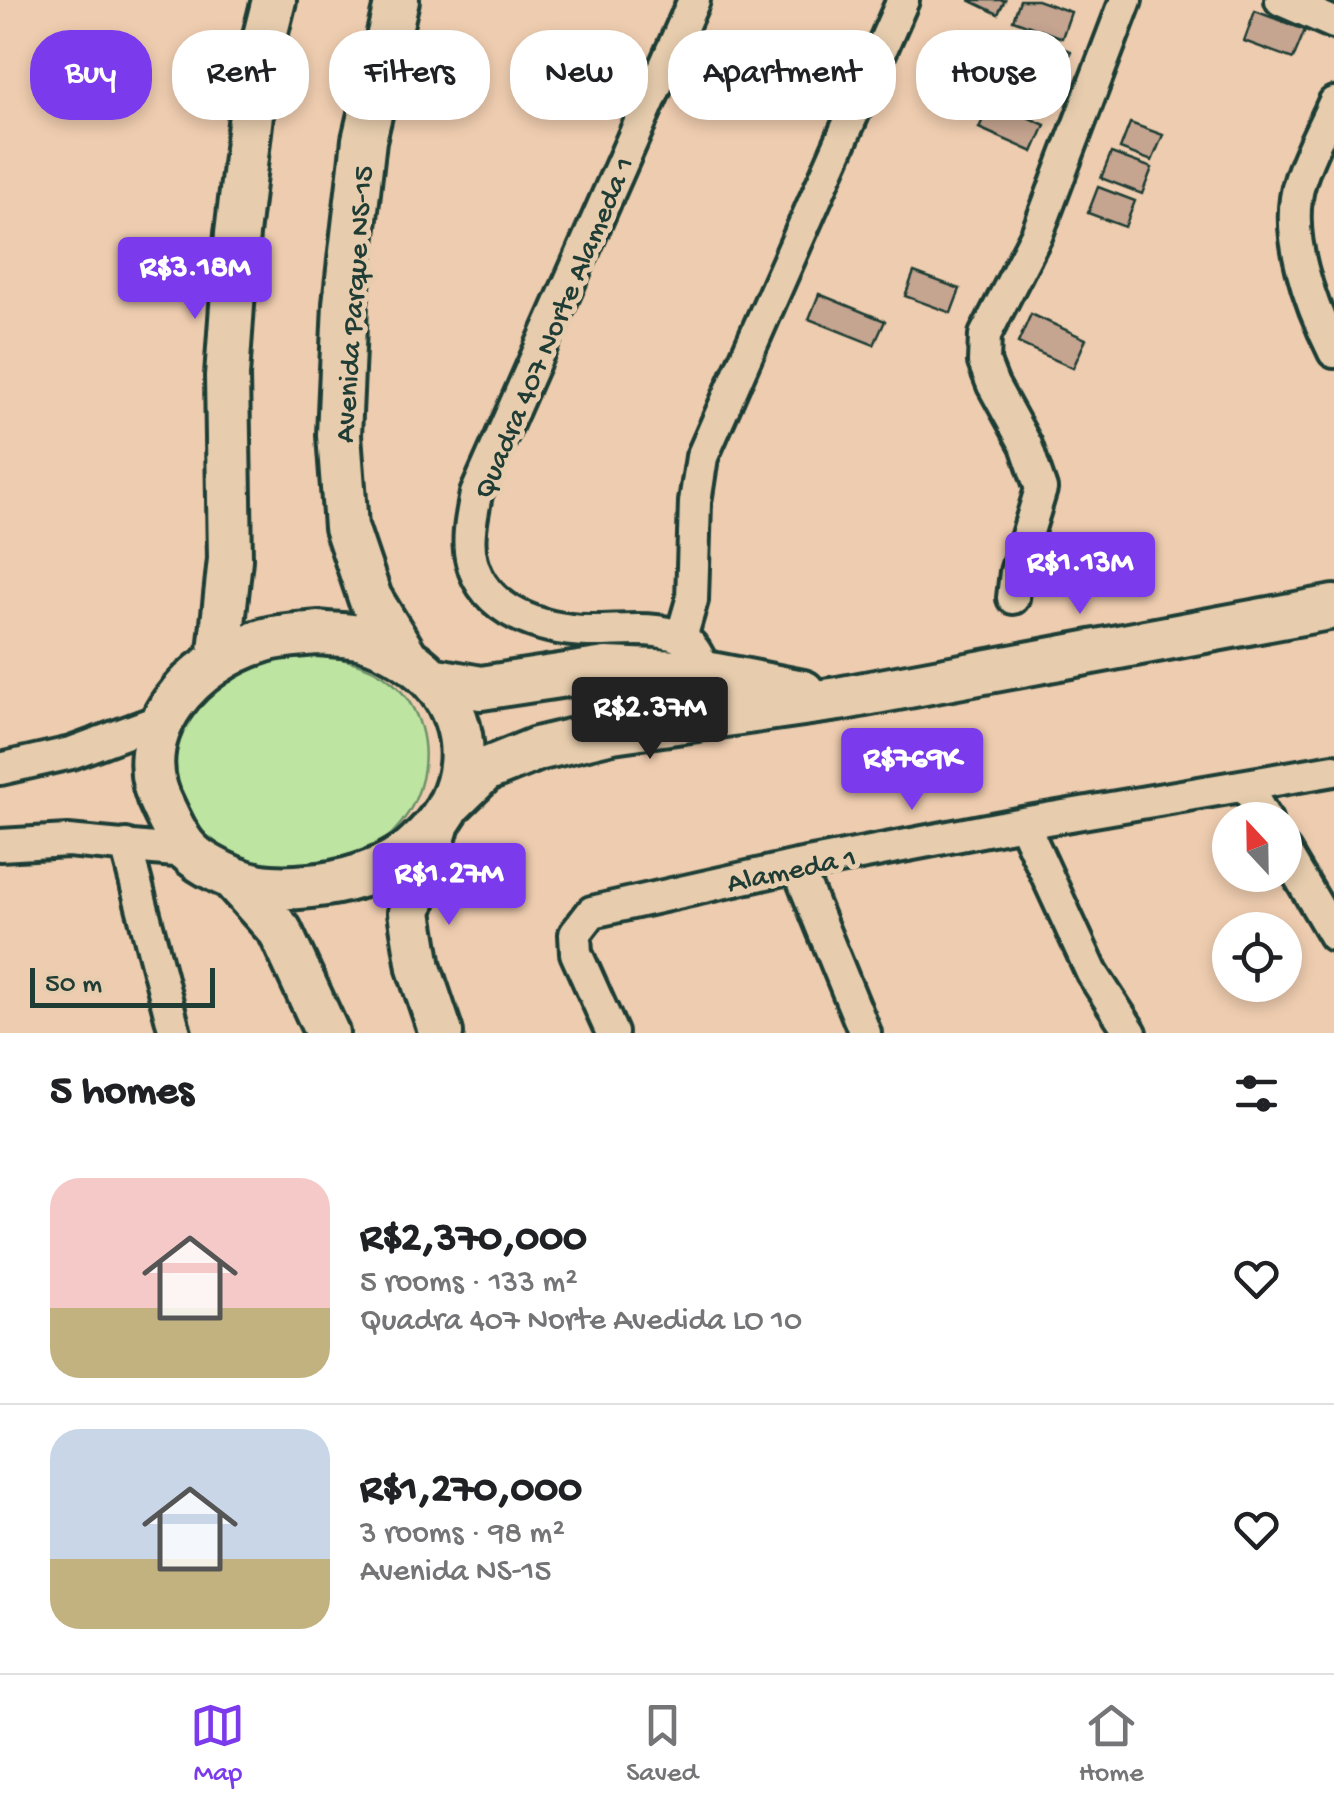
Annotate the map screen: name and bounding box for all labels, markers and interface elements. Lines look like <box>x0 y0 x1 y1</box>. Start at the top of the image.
chip: Buy <box>30 30 152 120</box>
chip: Rent <box>172 30 309 120</box>
chip: Filters <box>329 30 490 120</box>
chip: New <box>510 30 648 120</box>
chip: Apartment <box>668 30 896 120</box>
chip: House <box>916 30 1071 120</box>
street label: Quadra 407 Norte Alameda 1 <box>468 152 644 505</box>
street label: Avenida Parque NS-15 <box>329 165 384 444</box>
pin: R$3.18M <box>103 237 287 322</box>
text: R$3.18M <box>140 250 250 288</box>
pin: R$1.13M <box>988 532 1172 617</box>
text: R$1.13M <box>1027 545 1133 583</box>
pin: R$2.37M <box>558 677 742 762</box>
text: R$2.37M <box>594 690 706 728</box>
pin: R$769K <box>831 728 993 813</box>
text: R$769K <box>863 741 961 779</box>
north arrow <box>1212 802 1302 892</box>
map controls <box>1212 802 1302 1002</box>
street label: Alameda 1 <box>724 842 860 903</box>
pin: R$1.27M <box>357 843 541 928</box>
text: R$1.27M <box>395 856 503 894</box>
button: locate <box>1212 912 1302 1002</box>
scale bar <box>30 963 215 1008</box>
text: 50 m <box>45 969 102 1002</box>
icon: filters <box>1229 1066 1284 1121</box>
text: 5 homes <box>50 1069 193 1118</box>
text: R$2,370,000 <box>360 1216 587 1265</box>
icon: home <box>130 1218 250 1338</box>
icon: heart <box>1229 1251 1284 1306</box>
text: 5 rooms · 133 m² <box>360 1265 578 1303</box>
text: Quadra 407 Norte Avedida LO 10 <box>360 1303 802 1341</box>
text: R$1,270,000 <box>360 1467 582 1516</box>
icon: home <box>130 1469 250 1589</box>
icon: heart <box>1229 1502 1284 1557</box>
text: 3 rooms · 98 m² <box>360 1516 565 1554</box>
text: Avenida NS-15 <box>360 1554 551 1592</box>
tab: Map <box>190 1698 245 1791</box>
tab: Saved <box>626 1698 698 1791</box>
tab: Home <box>1079 1698 1144 1791</box>

